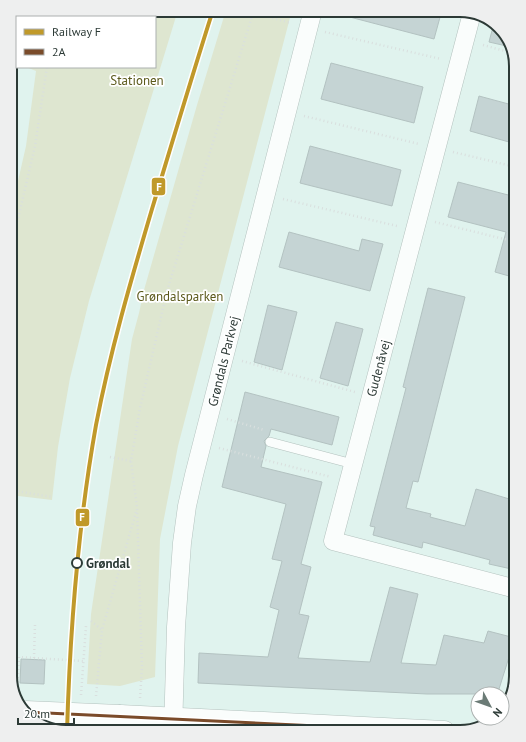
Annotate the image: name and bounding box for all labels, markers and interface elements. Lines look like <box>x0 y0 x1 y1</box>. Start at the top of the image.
legend <box>16 16 156 68</box>
text: Railway F <box>52 24 101 39</box>
text: 2A <box>52 44 66 59</box>
park label: Stationen <box>110 72 164 89</box>
line badge: F <box>151 177 166 196</box>
text: F <box>156 180 162 194</box>
park label: Grøndalsparken <box>137 288 223 305</box>
street label: Grøndals Parkvej <box>204 314 243 408</box>
street label: Gudenåvej <box>363 338 394 398</box>
line badge: F <box>75 508 90 527</box>
text: F <box>79 510 85 524</box>
place label: Grøndal <box>86 555 130 572</box>
marker: Grøndal <box>71 557 83 569</box>
north arrow <box>470 686 510 726</box>
scale bar <box>18 700 74 726</box>
text: N <box>490 705 505 720</box>
text: 20 m <box>24 706 50 721</box>

